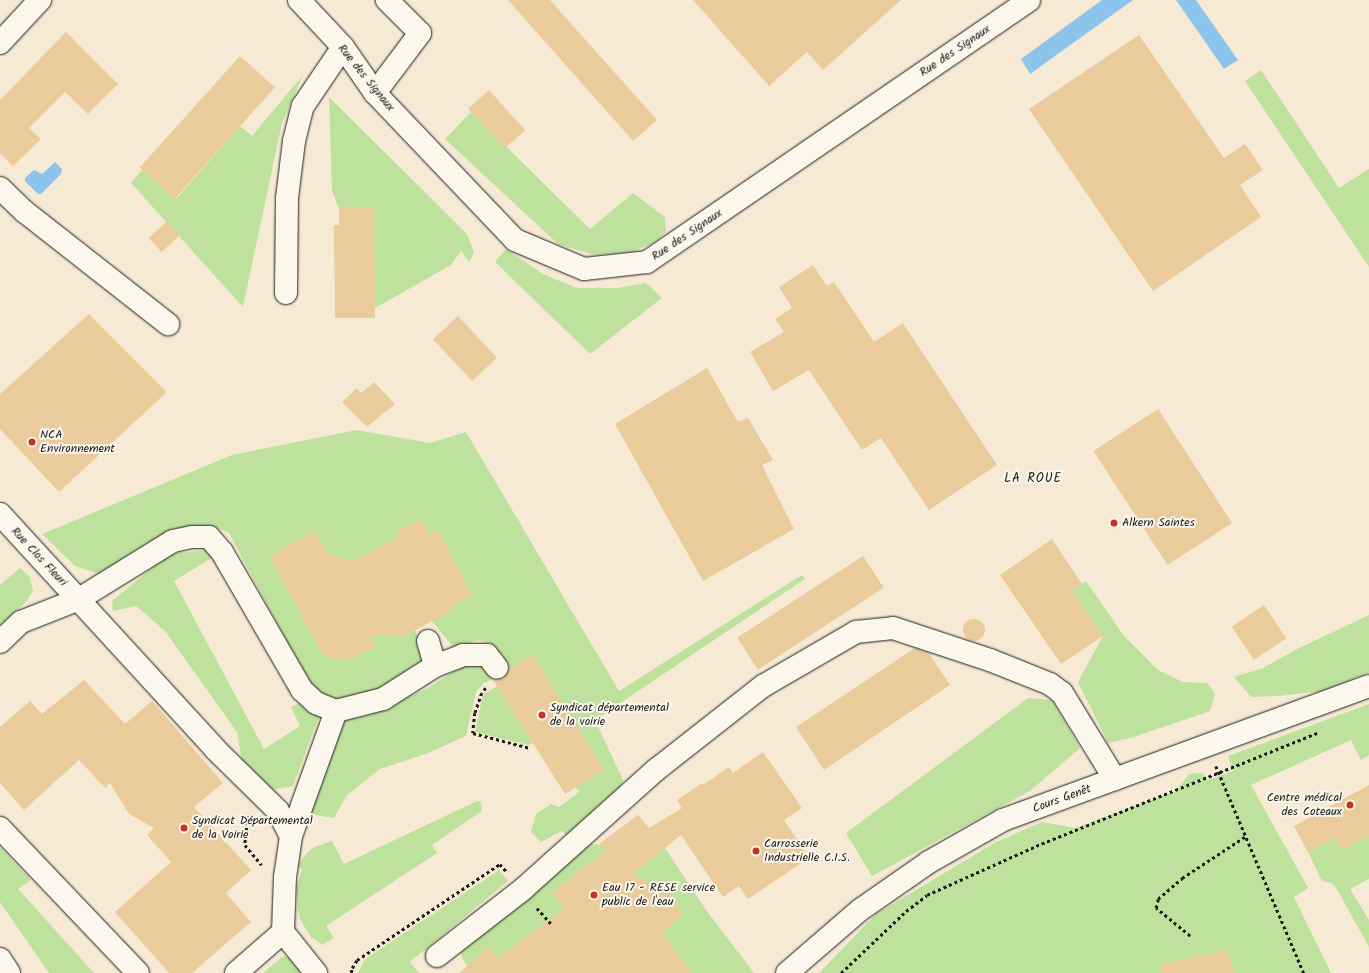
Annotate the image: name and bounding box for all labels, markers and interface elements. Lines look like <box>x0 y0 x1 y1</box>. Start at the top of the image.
street label: Rue des Signaux <box>917 22 993 80</box>
street label: Rue des Signaux <box>335 42 397 114</box>
street label: Rue des Signaux <box>649 206 725 264</box>
place label: NCA Environnement <box>40 428 115 456</box>
marker: NCA Environnement <box>27 437 37 447</box>
district label: LA ROUE <box>1004 471 1062 487</box>
place label: Alkern Saintes <box>1122 516 1195 530</box>
marker: Alkern Saintes <box>1109 518 1119 528</box>
street label: Rue Clos Fleuri <box>8 524 70 590</box>
place label: Syndicat départemental de la voirie <box>550 701 669 729</box>
marker: Syndicat départemental de la voirie <box>537 710 547 720</box>
street label: Cours Genêt <box>1031 782 1093 816</box>
place label: Centre médical des Coteaux <box>1267 791 1342 819</box>
marker: Centre médical des Coteaux <box>1345 800 1355 810</box>
place label: Syndicat Départemental de la Voirie <box>192 814 313 842</box>
marker: Syndicat Départemental de la Voirie <box>179 823 189 833</box>
place label: Carrosserie Industrielle C.I.S. <box>764 837 850 865</box>
marker: Carrosserie Industrielle C.I.S. <box>751 846 761 856</box>
place label: Eau 17 - RESE service public de l'eau <box>602 881 715 909</box>
marker: Eau 17 - RESE service public de l'eau <box>589 890 599 900</box>

